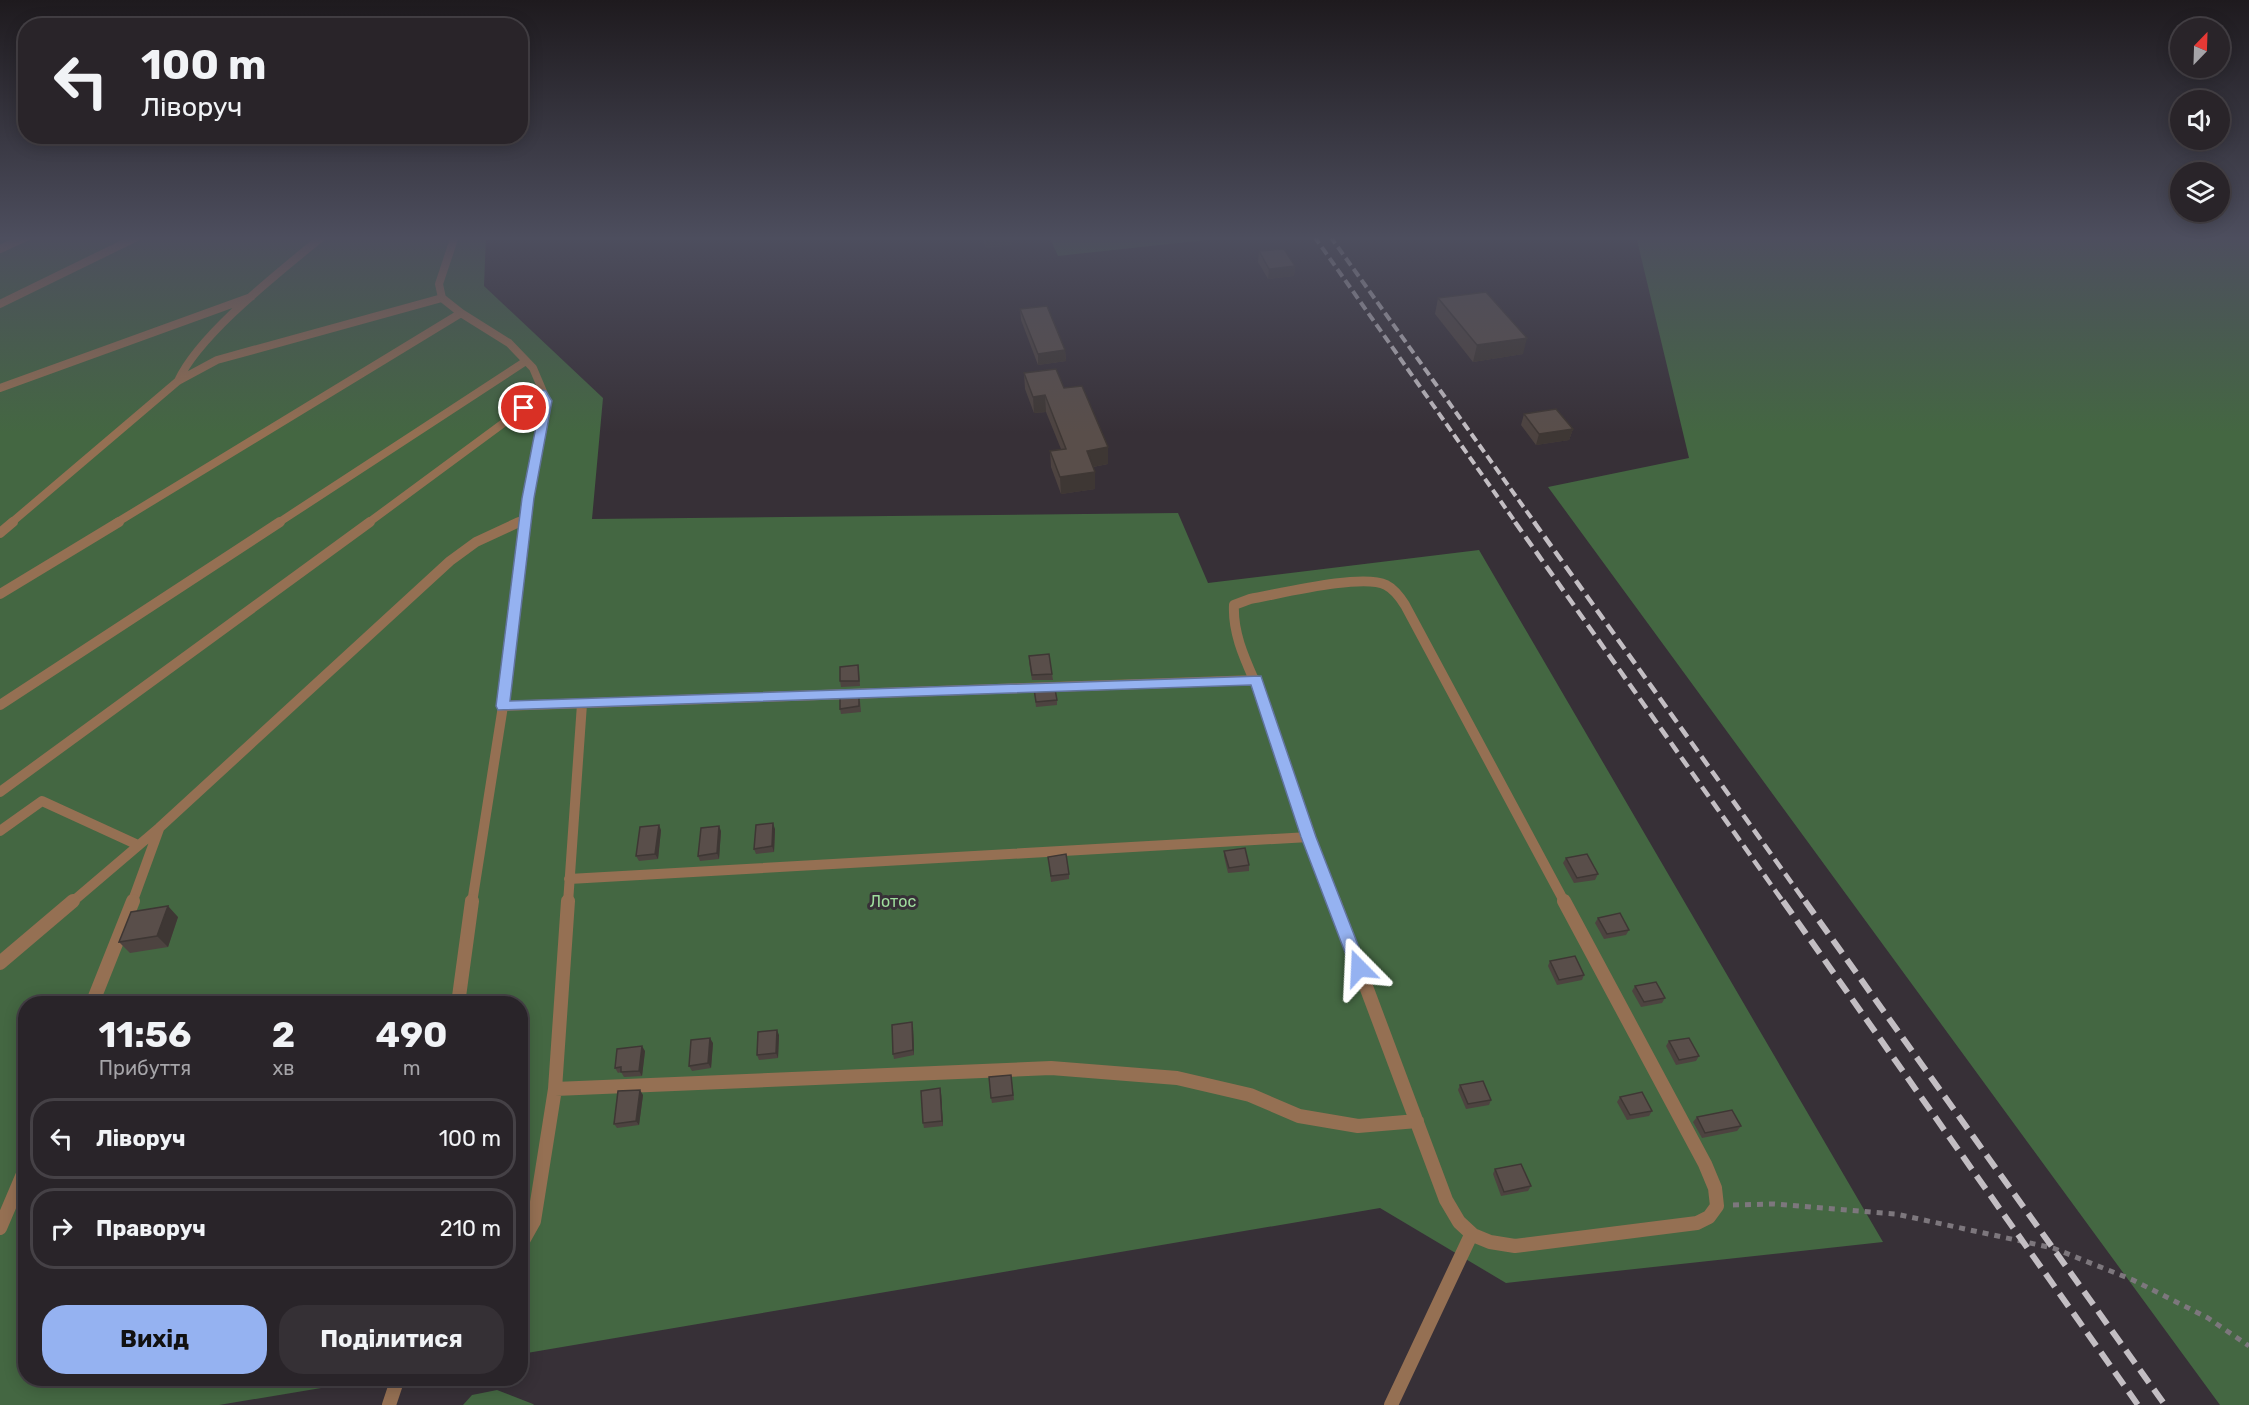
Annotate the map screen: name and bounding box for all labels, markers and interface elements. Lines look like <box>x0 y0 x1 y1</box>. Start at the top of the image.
north arrow <box>2170 18 2230 78</box>
map controls <box>2170 18 2230 222</box>
text: 100 m <box>141 40 266 90</box>
icon: left <box>42 42 120 120</box>
button: sound <box>2170 90 2230 150</box>
text: Ліворуч <box>141 91 242 123</box>
button: layers <box>2170 162 2230 222</box>
pin <box>498 382 549 433</box>
icon: arrive <box>507 391 540 424</box>
park label: Лотос <box>870 892 916 911</box>
position arrow <box>1327 936 1391 1000</box>
text: 11:56 <box>98 1013 191 1056</box>
text: 2 <box>272 1013 295 1056</box>
text: 490 <box>376 1013 448 1056</box>
text: Прибуття <box>99 1056 191 1080</box>
text: хв <box>272 1056 294 1080</box>
text: m <box>403 1056 420 1080</box>
icon: left <box>45 1122 78 1155</box>
text: Ліворуч <box>96 1125 186 1152</box>
text: 100 m <box>439 1125 501 1152</box>
icon: right <box>45 1212 78 1245</box>
text: Праворуч <box>96 1215 206 1242</box>
text: 210 m <box>440 1215 501 1242</box>
button: Вихід <box>42 1305 267 1374</box>
button: Поділитися <box>279 1305 504 1374</box>

